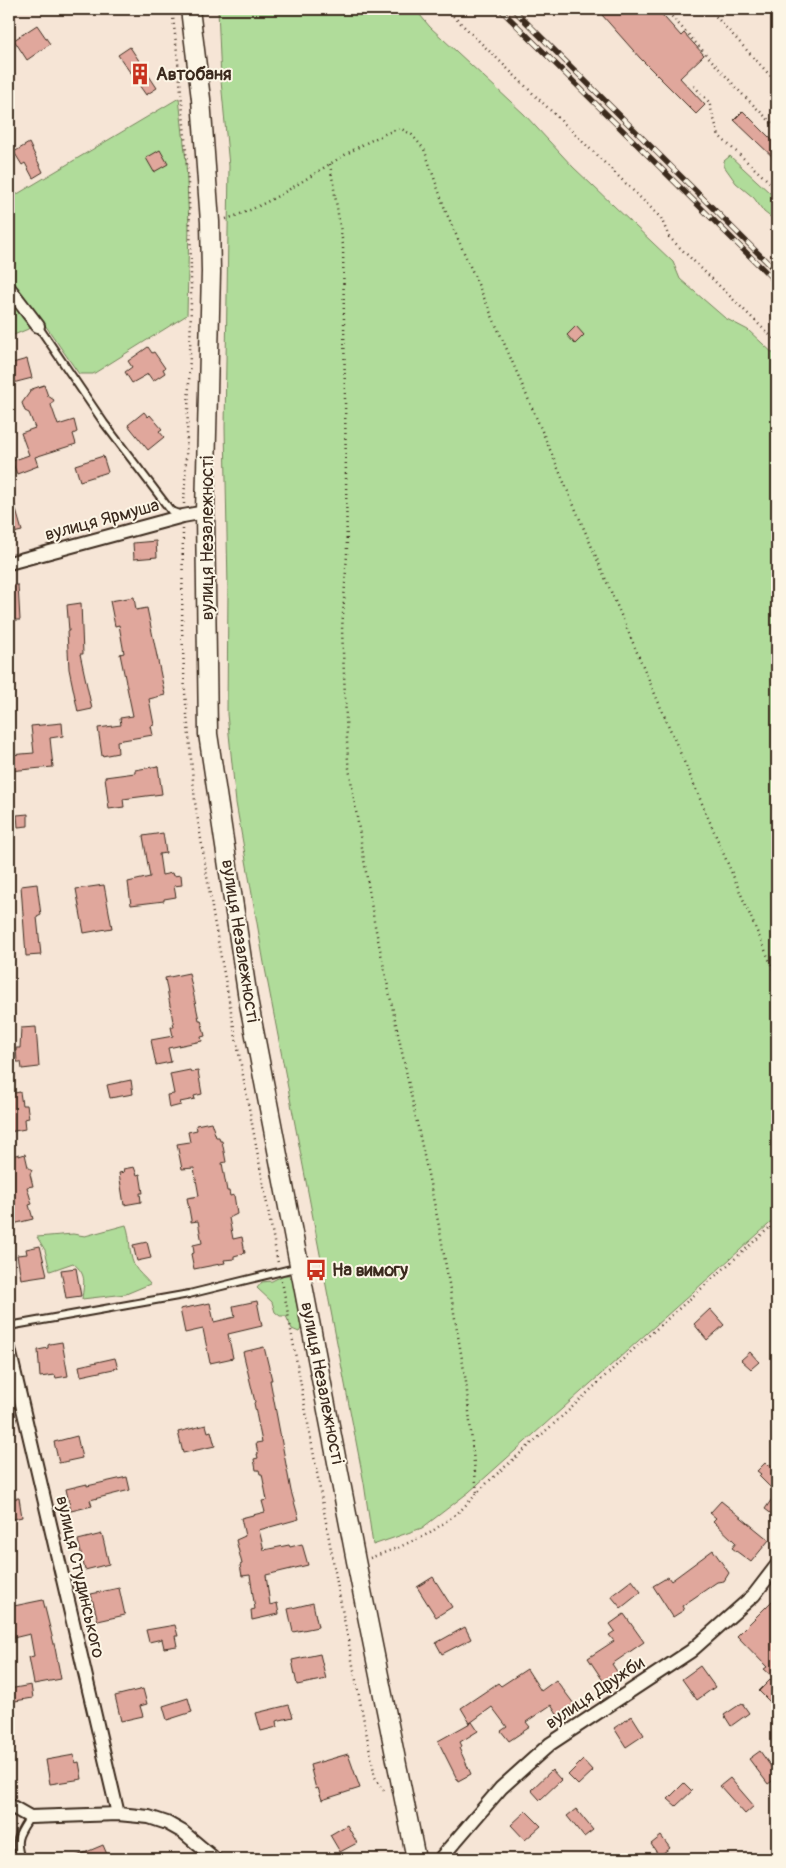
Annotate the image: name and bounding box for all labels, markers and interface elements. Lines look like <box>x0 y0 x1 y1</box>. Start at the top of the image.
building icon: Автобаня <box>127 61 153 87</box>
place label: Автобаня <box>156 63 231 86</box>
street label: вулиця Незалежності <box>196 456 219 620</box>
street label: вулиця Ярмуша <box>42 494 162 546</box>
street label: вулиця Незалежності <box>216 858 264 1024</box>
bus stop icon: На вимогу <box>303 1257 329 1283</box>
place label: На вимогу <box>332 1259 408 1282</box>
street label: вулиця Незалежності <box>295 1300 349 1466</box>
street label: вулиця Студинського <box>50 1494 110 1661</box>
street label: вулиця Дружби <box>541 1651 649 1735</box>

